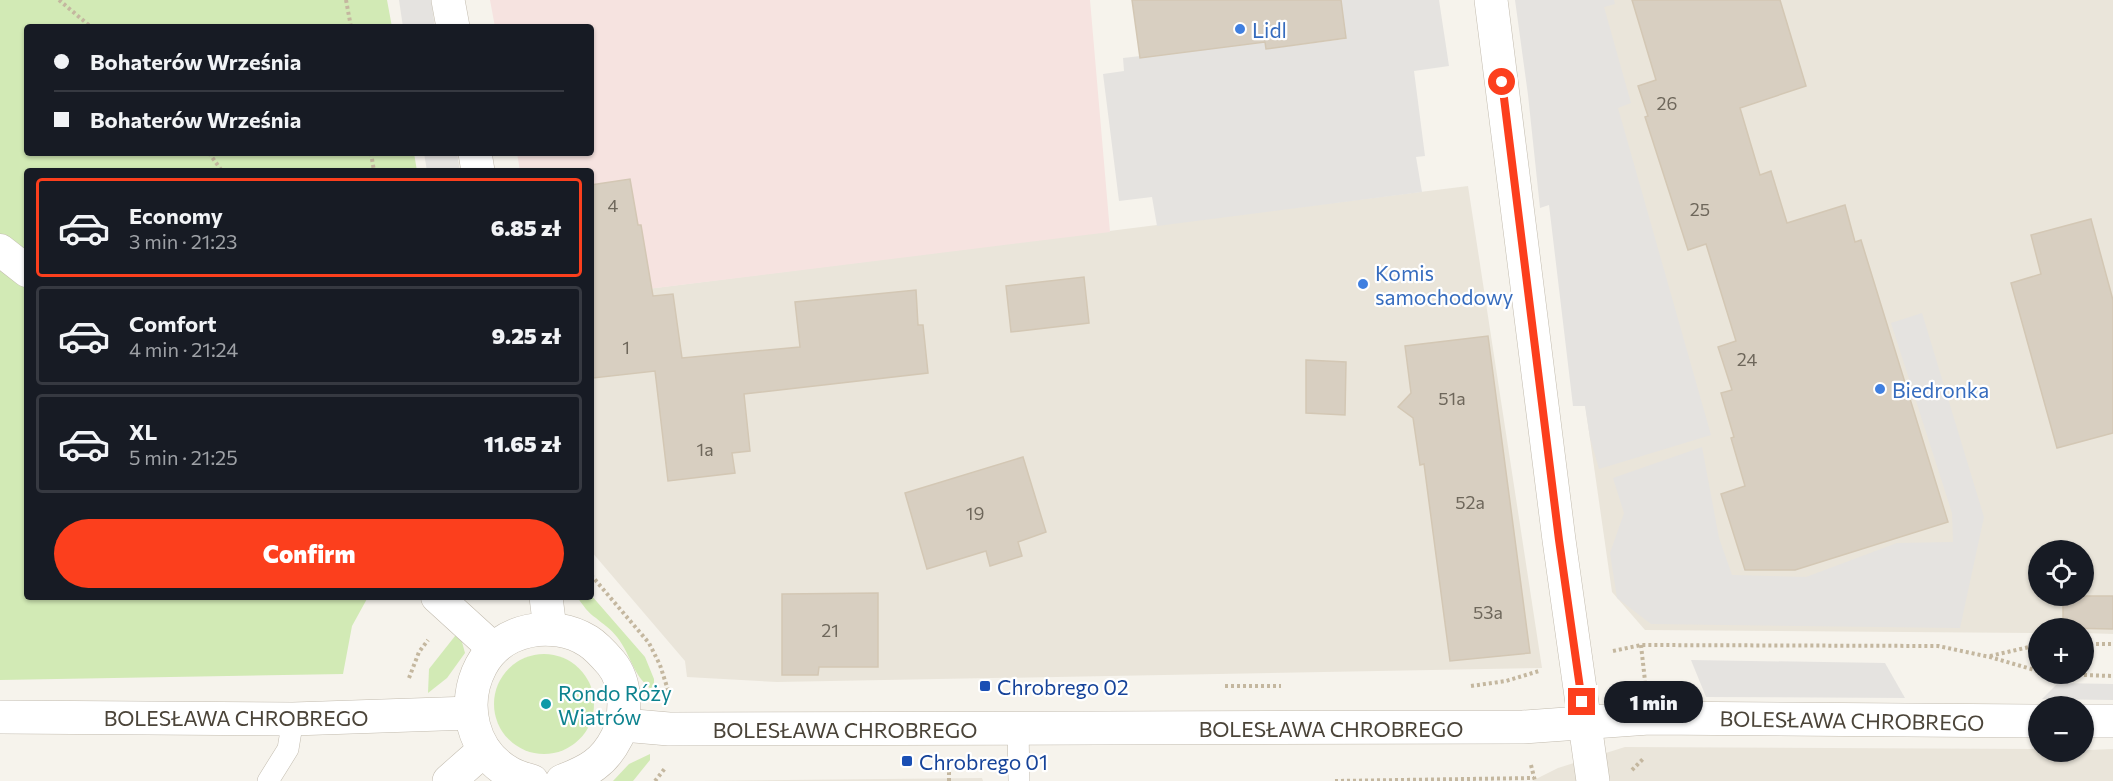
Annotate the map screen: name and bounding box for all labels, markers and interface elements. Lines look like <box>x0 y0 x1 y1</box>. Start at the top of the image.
place label: Lidl <box>1252 17 1287 42</box>
marker: Lidl <box>1233 22 1247 36</box>
text: Bohaterów Września <box>90 48 301 75</box>
route start <box>1488 68 1515 95</box>
house number: 26 <box>1657 92 1677 114</box>
text: Bohaterów Września <box>90 106 301 133</box>
house number: 4 <box>608 194 619 216</box>
house number: 25 <box>1690 198 1710 220</box>
icon: car <box>57 201 111 255</box>
text: Economy <box>129 202 223 229</box>
text: 6.85 zł <box>491 214 561 241</box>
text: 3 min · 21:23 <box>129 229 238 253</box>
place label: Komis samochodowy <box>1375 260 1513 309</box>
marker: Komis samochodowy <box>1356 277 1370 291</box>
icon: car <box>57 309 111 363</box>
text: Comfort <box>129 310 217 337</box>
text: 9.25 zł <box>492 322 561 349</box>
house number: 1 <box>622 336 630 358</box>
text: 4 min · 21:24 <box>129 337 238 361</box>
house number: 24 <box>1737 348 1757 370</box>
place label: Biedronka <box>1892 377 1989 402</box>
marker: Biedronka <box>1873 382 1887 396</box>
house number: 51a <box>1438 387 1466 409</box>
icon: car <box>57 417 111 471</box>
text: XL <box>129 418 157 445</box>
text: 11.65 zł <box>484 430 561 457</box>
house number: 1a <box>696 438 714 460</box>
text: 5 min · 21:25 <box>129 445 238 469</box>
house number: 52a <box>1455 491 1485 513</box>
house number: 19 <box>966 502 984 524</box>
button: Confirm <box>54 519 564 588</box>
map controls <box>2028 540 2094 762</box>
button: locate <box>2028 540 2094 606</box>
house number: 53a <box>1473 601 1503 623</box>
button: + <box>2028 618 2094 684</box>
house number: 21 <box>821 619 839 641</box>
place label: Chrobrego 02 <box>997 674 1129 699</box>
marker: Chrobrego 02 <box>978 679 992 693</box>
place label: Rondo Róży Wiatrów <box>558 680 672 729</box>
callout: 1 min <box>1603 681 1702 723</box>
route end <box>1568 688 1595 715</box>
text: 1 min <box>1629 690 1678 714</box>
button: − <box>2028 696 2094 762</box>
marker: Rondo Róży Wiatrów <box>539 697 553 711</box>
street label: BOLESŁAWA CHROBREGO <box>104 705 368 730</box>
street label: BOLESŁAWA CHROBREGO <box>1719 705 1985 735</box>
street label: BOLESŁAWA CHROBREGO <box>1199 716 1463 741</box>
street label: BOLESŁAWA CHROBREGO <box>713 717 977 742</box>
place label: Chrobrego 01 <box>919 749 1048 774</box>
marker: Chrobrego 01 <box>900 754 914 768</box>

